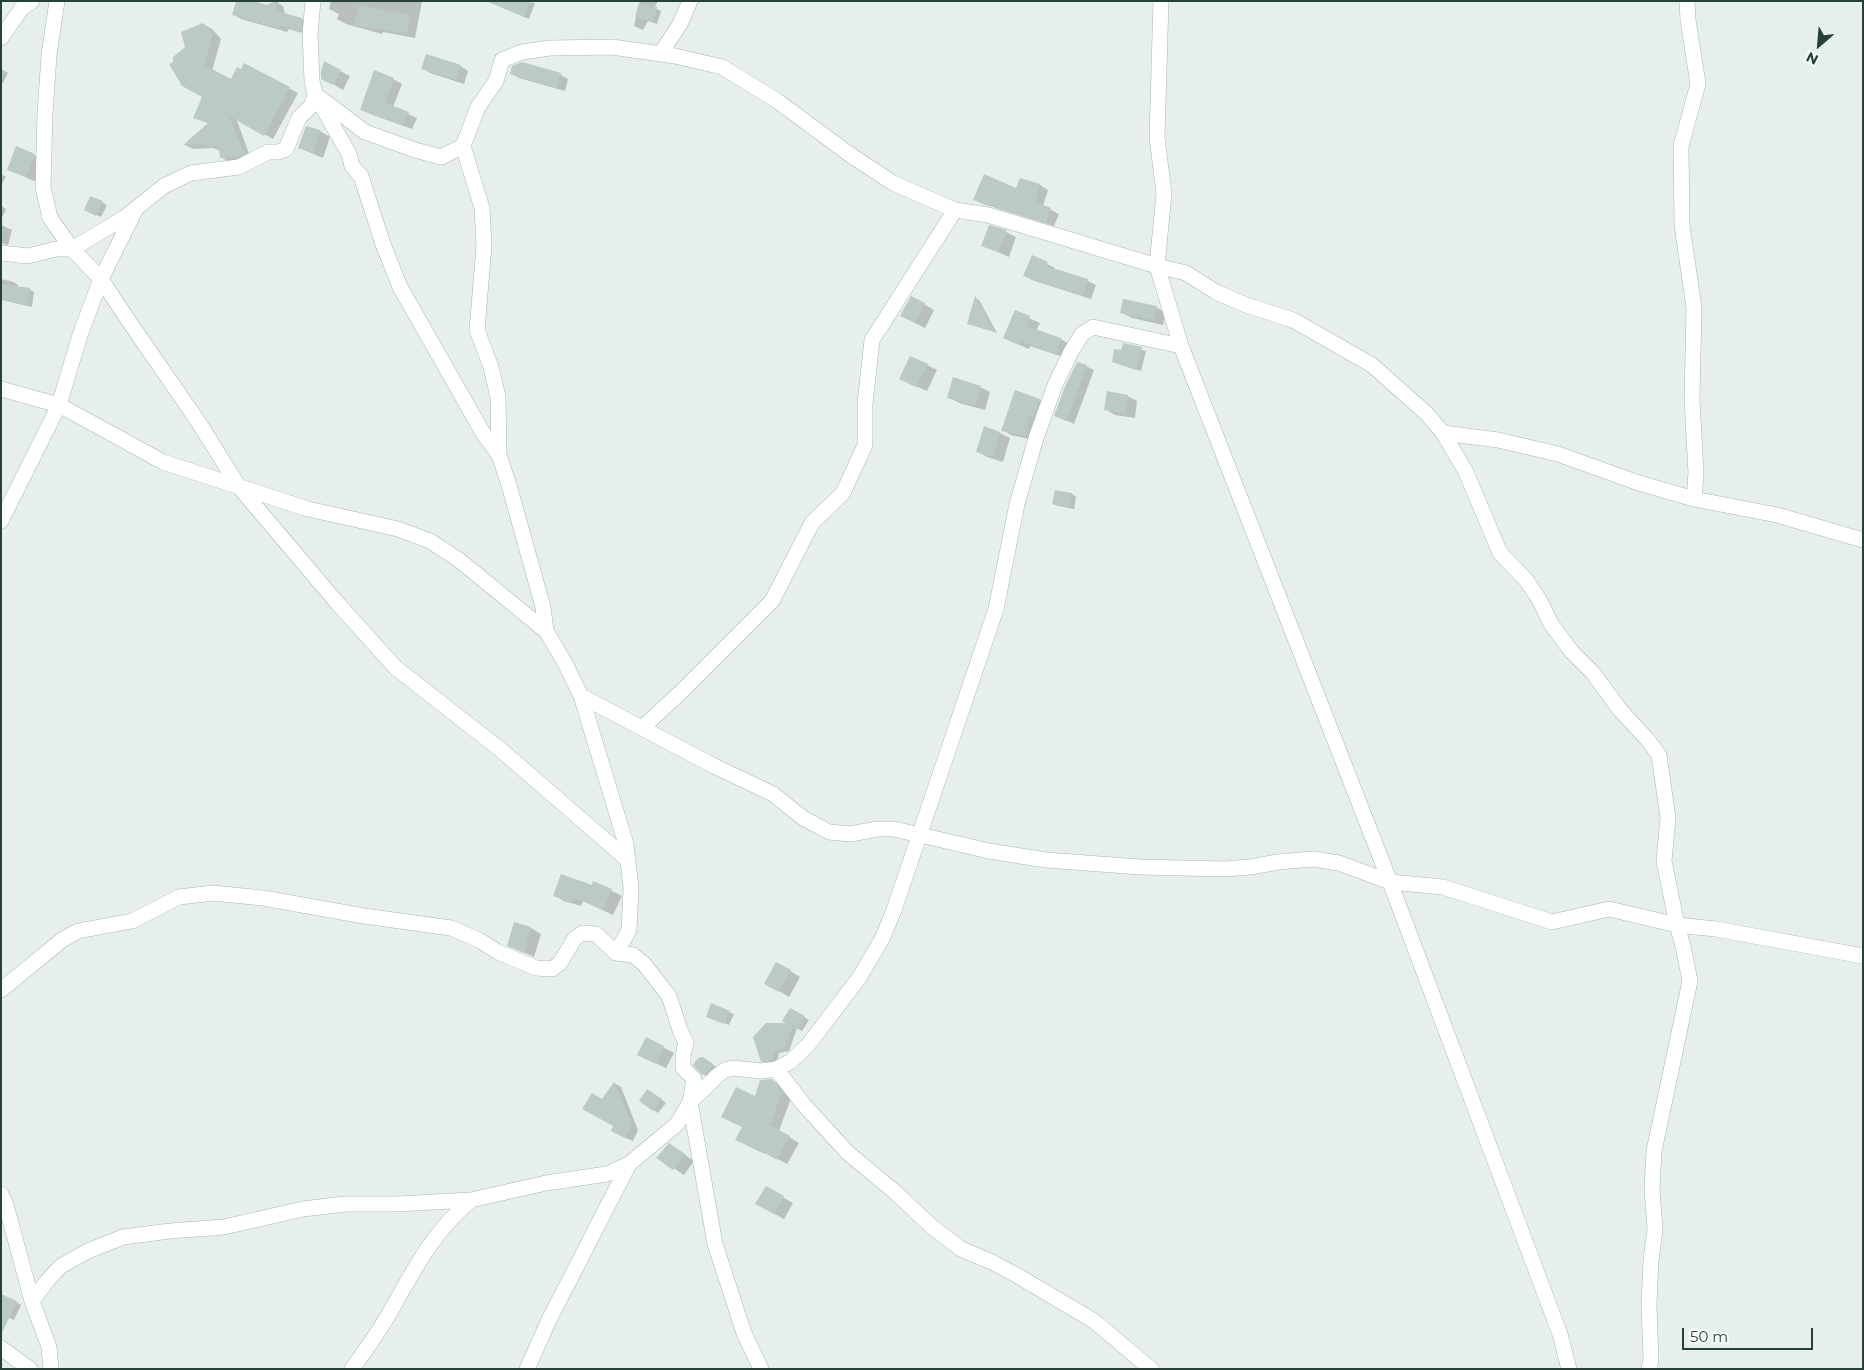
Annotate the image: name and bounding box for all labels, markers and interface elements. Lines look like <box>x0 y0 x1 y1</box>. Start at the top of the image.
north arrow <box>1794 20 1844 70</box>
text: N <box>1803 48 1821 69</box>
scale bar <box>1684 1318 1815 1350</box>
text: 50 m <box>1690 1327 1728 1346</box>

